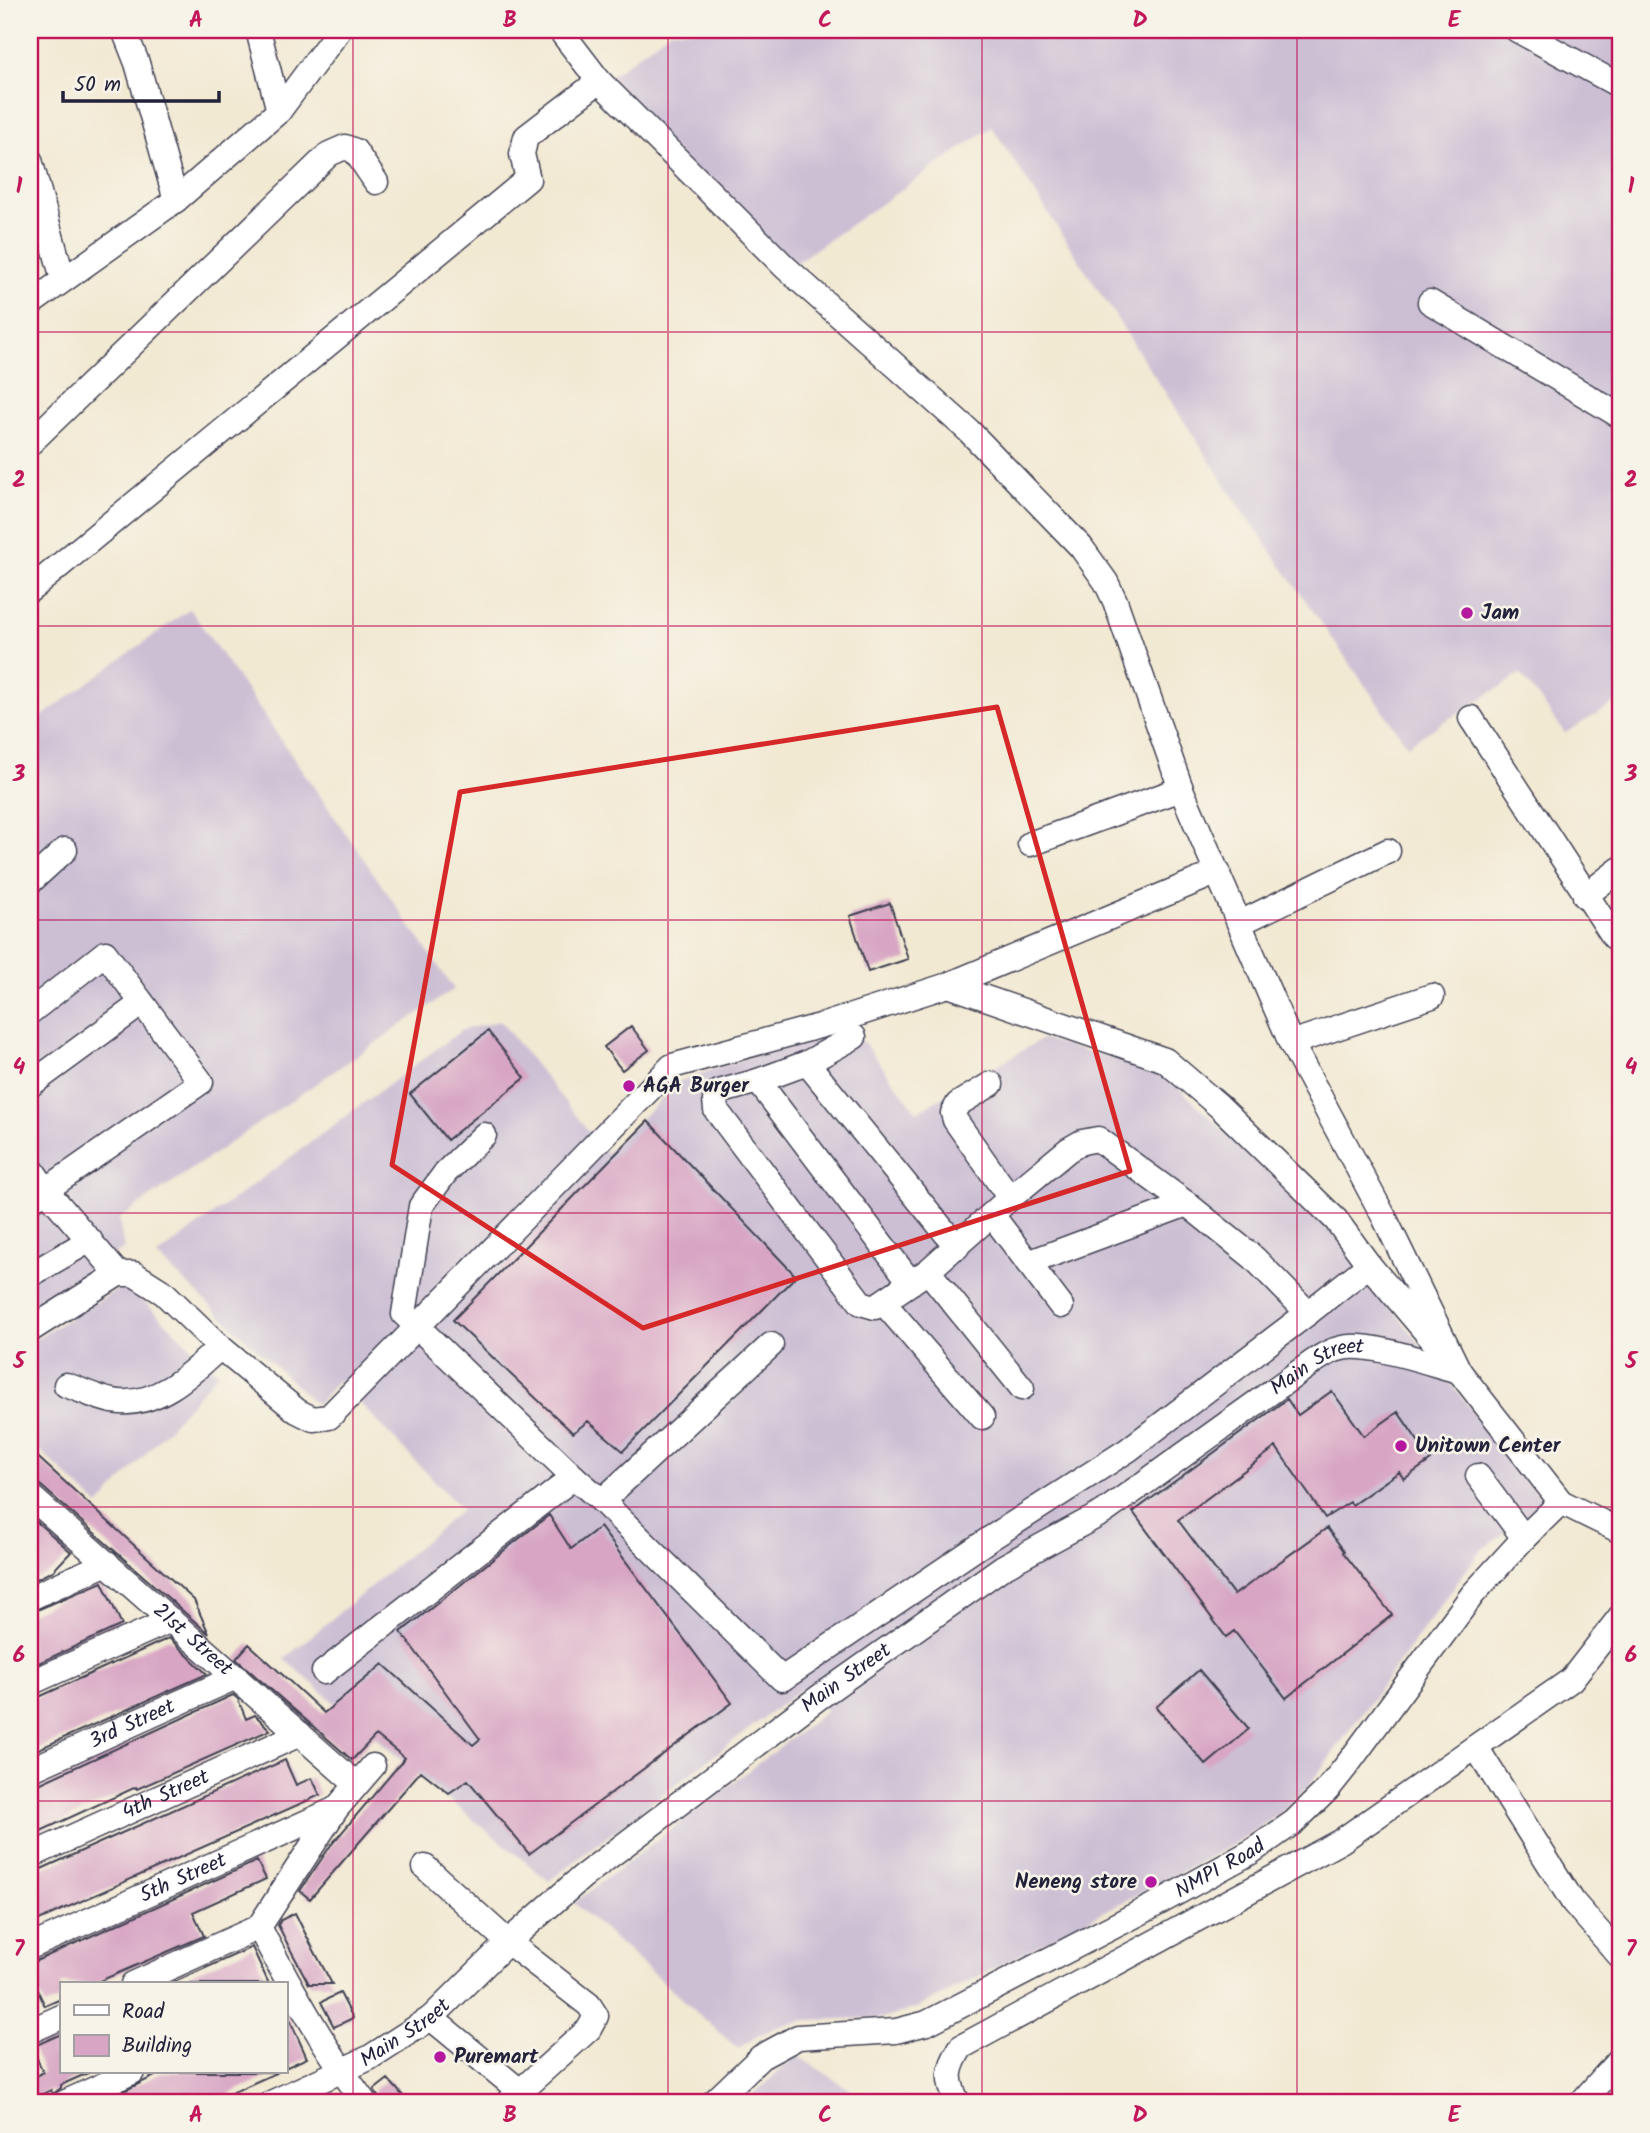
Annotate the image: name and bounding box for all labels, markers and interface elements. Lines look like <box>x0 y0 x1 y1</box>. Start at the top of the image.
text: A <box>189 3 203 39</box>
text: B <box>503 3 517 39</box>
text: C <box>818 3 832 39</box>
text: D <box>1132 3 1148 39</box>
text: E <box>1448 3 1462 39</box>
scale bar <box>63 60 219 104</box>
text: 50 m <box>74 69 121 102</box>
text: 1 <box>16 169 23 205</box>
text: 1 <box>1628 169 1635 205</box>
text: 2 <box>12 463 26 499</box>
text: 2 <box>1624 463 1638 499</box>
place label: Jam <box>1481 597 1519 630</box>
marker: Jam <box>1459 605 1475 621</box>
text: 3 <box>12 757 26 793</box>
text: 3 <box>1624 757 1638 793</box>
text: 4 <box>13 1050 26 1086</box>
text: 4 <box>1625 1050 1638 1086</box>
place label: AGA Burger <box>643 1070 750 1103</box>
marker: AGA Burger <box>621 1078 637 1094</box>
street label: Main Street <box>1263 1330 1366 1404</box>
text: 5 <box>12 1344 27 1380</box>
text: 5 <box>1624 1344 1639 1380</box>
place label: Unitown Center <box>1415 1430 1562 1463</box>
marker: Unitown Center <box>1393 1438 1409 1454</box>
street label: 21st Street <box>145 1595 241 1685</box>
street label: Main Street <box>794 1634 899 1722</box>
text: 6 <box>13 1638 25 1674</box>
text: 6 <box>1625 1638 1637 1674</box>
street label: 3rd Street <box>84 1690 181 1758</box>
street label: 4th Street <box>117 1760 216 1829</box>
street label: NMPI Road <box>1169 1830 1273 1907</box>
street label: 5th Street <box>134 1844 233 1912</box>
place label: Neneng store <box>1015 1866 1137 1899</box>
marker: Neneng store <box>1143 1874 1159 1890</box>
text: 7 <box>14 1932 26 1968</box>
text: 7 <box>1626 1932 1638 1968</box>
legend <box>60 1982 287 2074</box>
street label: Main Street <box>353 1990 459 2076</box>
text: Road <box>122 1996 165 2029</box>
text: Building <box>122 2030 192 2063</box>
place label: Puremart <box>454 2041 539 2074</box>
marker: Puremart <box>432 2049 448 2065</box>
text: A <box>189 2098 203 2133</box>
text: B <box>503 2098 517 2133</box>
text: C <box>818 2098 832 2133</box>
text: D <box>1132 2098 1148 2133</box>
text: E <box>1448 2098 1462 2133</box>

